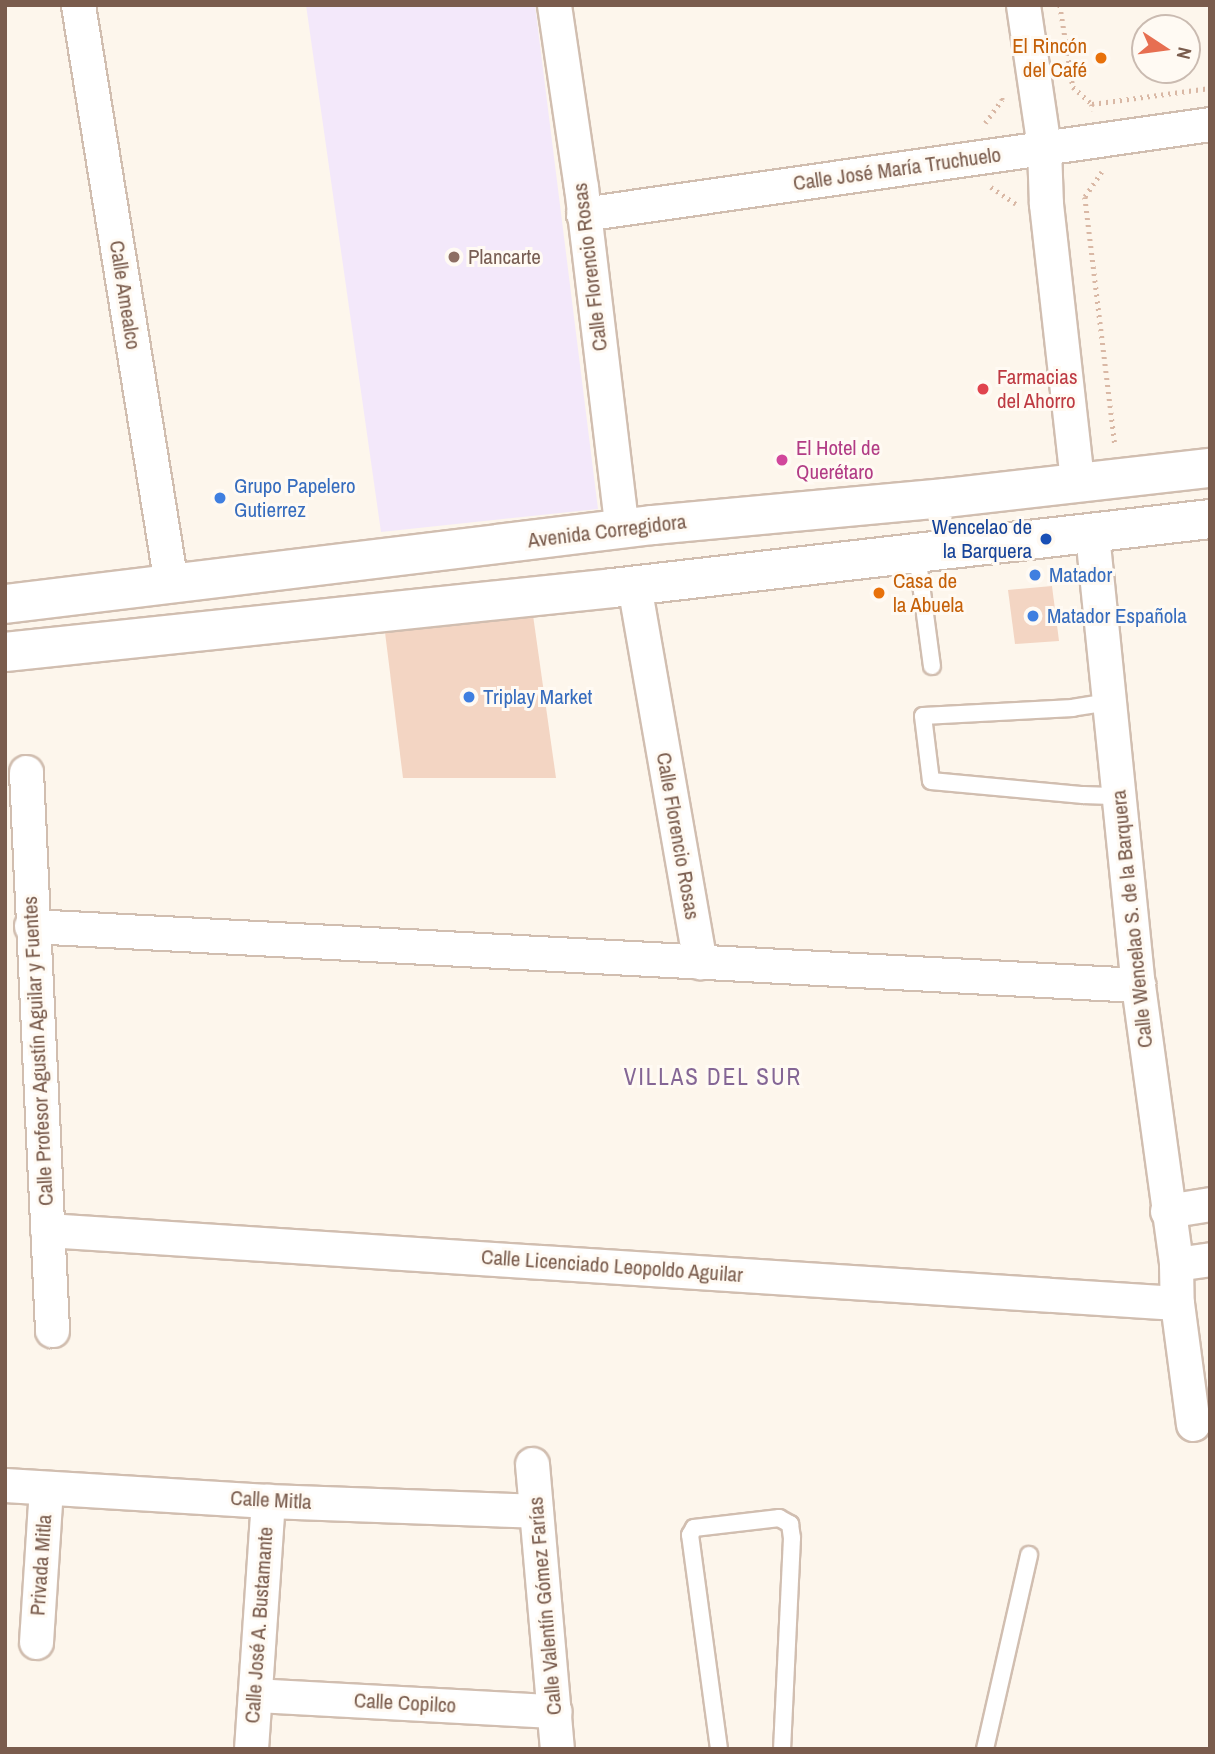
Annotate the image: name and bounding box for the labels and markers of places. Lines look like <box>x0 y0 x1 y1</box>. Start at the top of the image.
place label: El Rincón del Café <box>1012 33 1087 83</box>
marker: El Rincón del Café <box>1093 50 1109 66</box>
place label: Plancarte <box>468 244 541 270</box>
marker: Plancarte <box>446 249 462 265</box>
place label: Farmacias del Ahorro <box>997 364 1077 414</box>
marker: Farmacias del Ahorro <box>975 381 991 397</box>
place label: El Hotel de Querétaro <box>796 435 880 485</box>
marker: El Hotel de Querétaro <box>774 452 790 468</box>
place label: Grupo Papelero Gutierrez <box>234 473 356 523</box>
marker: Grupo Papelero Gutierrez <box>212 490 228 506</box>
place label: Wencelao de la Barquera <box>932 514 1032 564</box>
marker: Wencelao de la Barquera <box>1038 531 1054 547</box>
place label: Matador <box>1049 562 1112 588</box>
marker: Matador <box>1027 567 1043 583</box>
place label: Casa de la Abuela <box>893 568 965 618</box>
marker: Casa de la Abuela <box>871 585 887 601</box>
place label: Matador Española <box>1047 603 1187 629</box>
marker: Matador Española <box>1025 608 1041 624</box>
place label: Triplay Market <box>483 684 592 710</box>
marker: Triplay Market <box>461 689 477 705</box>

